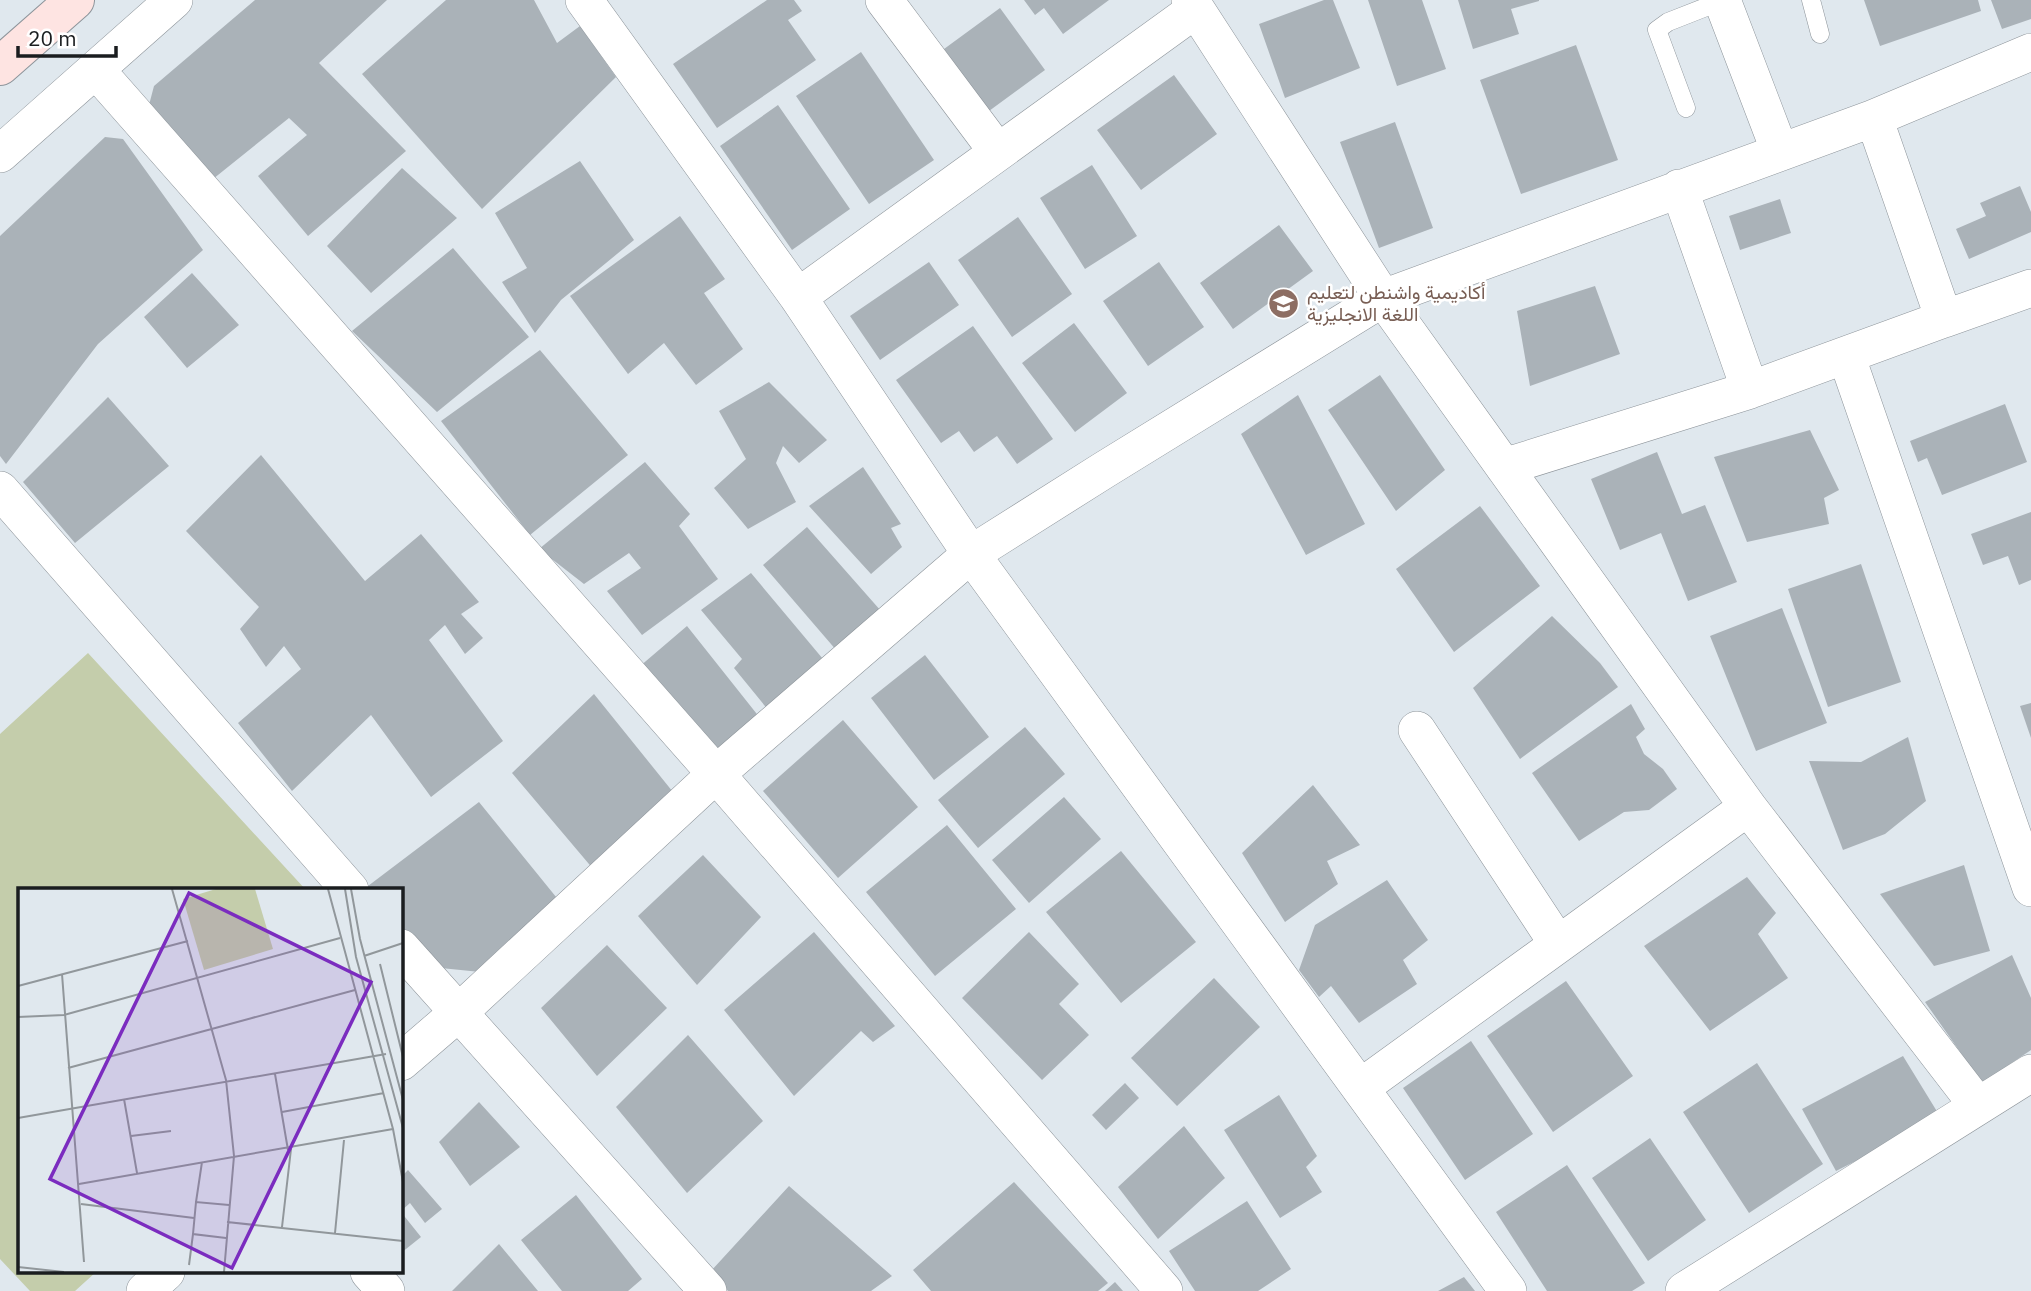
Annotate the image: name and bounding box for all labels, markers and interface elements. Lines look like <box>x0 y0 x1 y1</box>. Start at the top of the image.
scale bar <box>18 14 116 58</box>
text: 20 m <box>28 24 77 52</box>
place label: أكاديمية واشنطن لتعليم اللغة الانجليزية <box>1307 280 1485 326</box>
school or university icon: أكاديمية واشنطن لتعليم اللغة الانجليزية <box>1267 286 1301 320</box>
inset map <box>18 888 402 1274</box>

